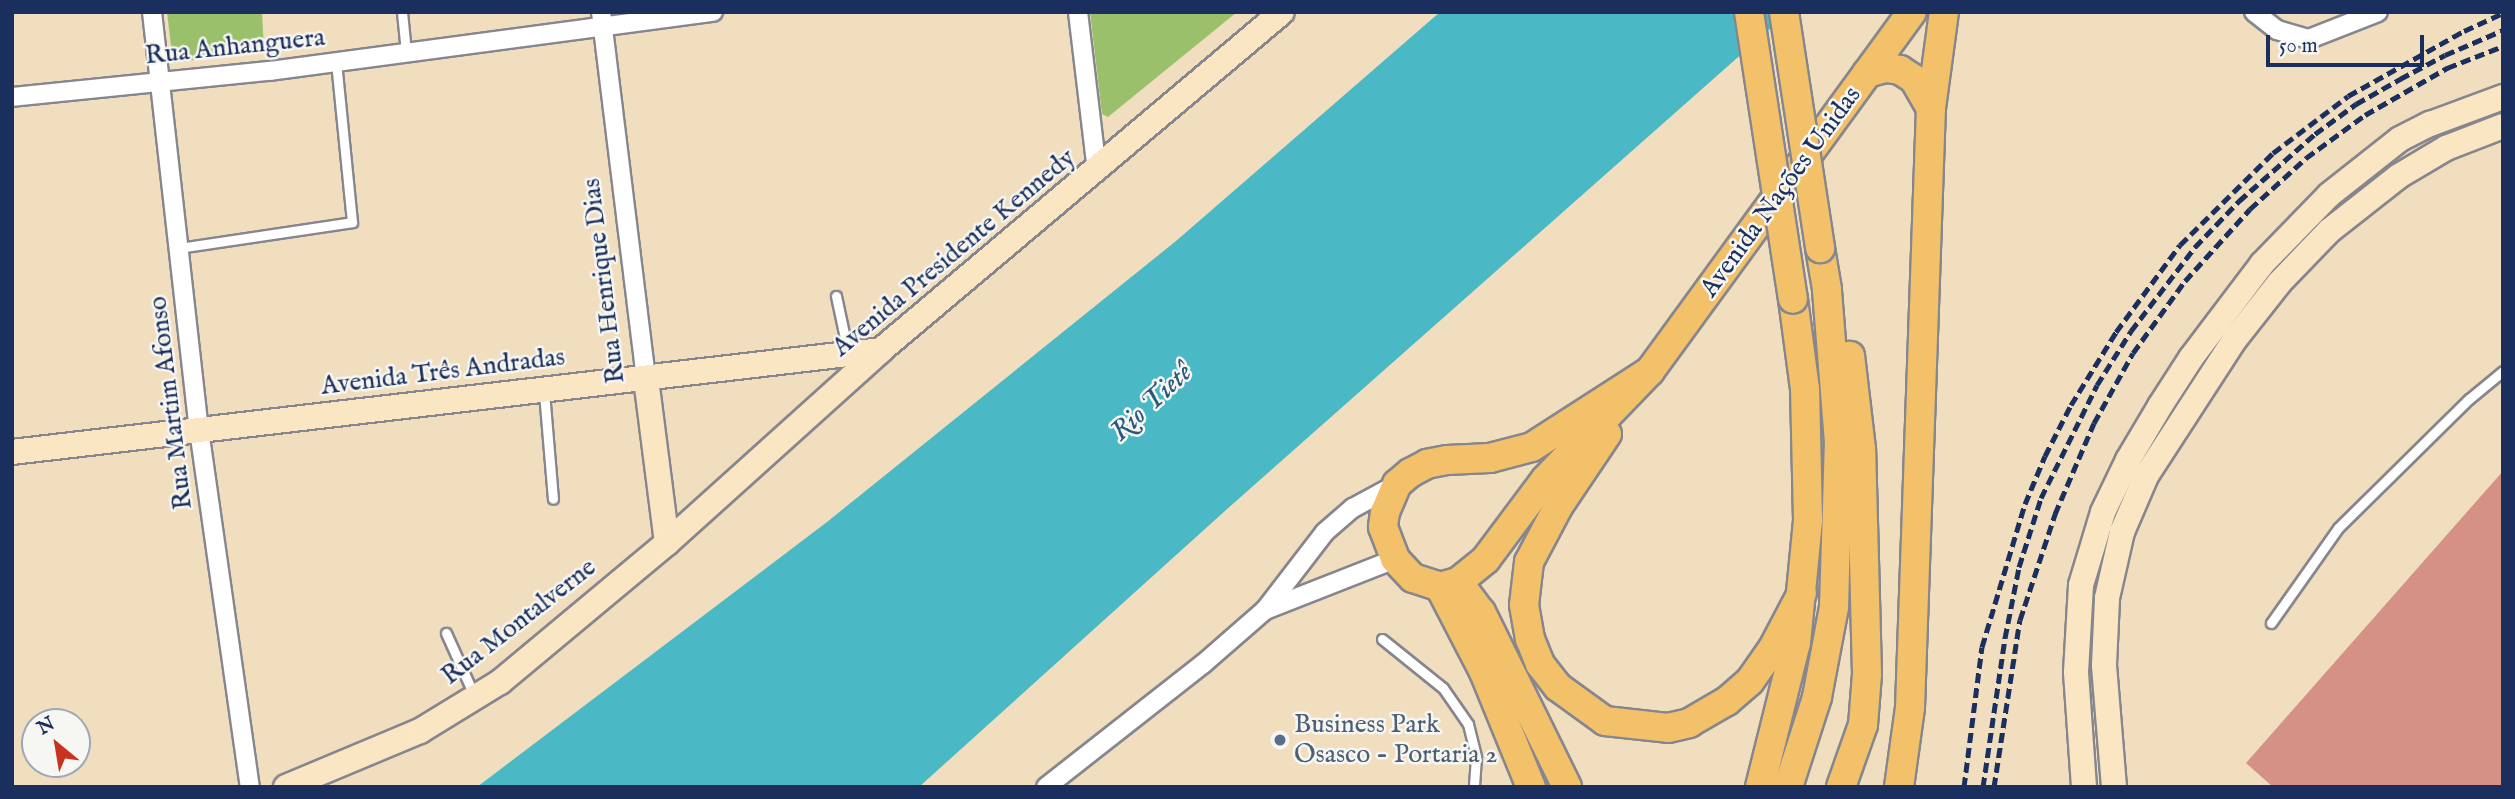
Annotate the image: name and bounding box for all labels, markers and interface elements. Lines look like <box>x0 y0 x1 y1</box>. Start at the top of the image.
scale bar <box>2270 21 2428 65</box>
street label: Rua Anhanguera <box>144 22 326 72</box>
text: 50 m <box>2279 33 2318 60</box>
street label: Avenida Nações Unidas <box>1694 80 1868 304</box>
street label: Avenida Presidente Kennedy <box>826 142 1082 364</box>
street label: Rua Henrique Dias <box>576 177 632 385</box>
street label: Rua Martim Afonso <box>142 295 200 511</box>
street label: Avenida Três Andradas <box>319 342 567 402</box>
water label: Rio Tietê <box>1104 357 1200 449</box>
street label: Rua Montalverne <box>436 552 602 692</box>
north arrow <box>21 708 91 778</box>
place label: Business Park Osasco - Portaria 2 <box>1294 709 1497 770</box>
text: N <box>33 712 60 741</box>
marker: Business Park Osasco - Portaria 2 <box>1272 732 1288 748</box>

